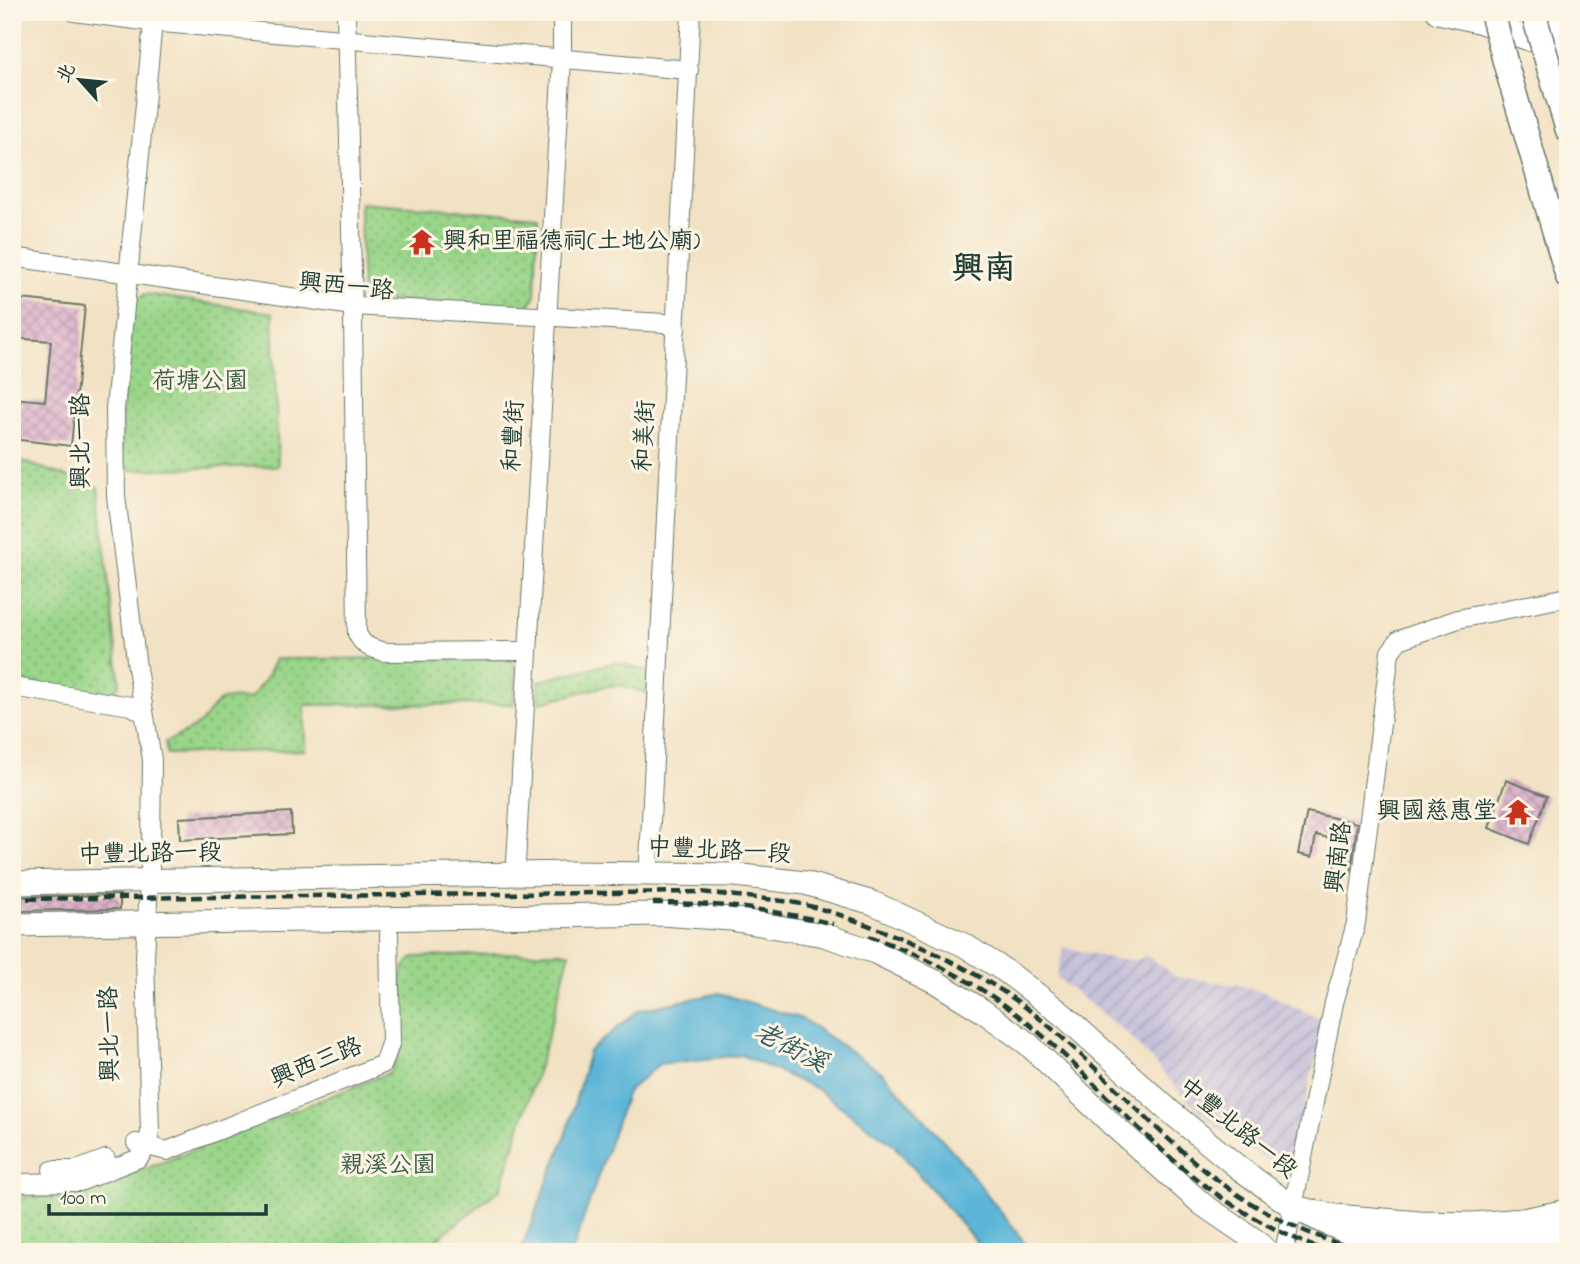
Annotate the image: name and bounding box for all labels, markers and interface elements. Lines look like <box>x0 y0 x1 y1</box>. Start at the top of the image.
north arrow <box>46 46 116 116</box>
text: 北 <box>51 59 83 88</box>
place label: 興和里福德祠(土地公廟) <box>443 225 700 260</box>
temple icon: 興和里福德祠(土地公廟) <box>407 227 437 257</box>
district label: 興南 <box>952 247 1016 294</box>
street label: 興西一路 <box>296 266 396 310</box>
park label: 荷塘公園 <box>152 365 248 400</box>
street label: 興北一路 <box>65 393 100 489</box>
street label: 和豐街 <box>496 399 534 473</box>
street label: 和美街 <box>627 399 665 473</box>
place label: 興國慈惠堂 <box>1377 795 1497 830</box>
temple icon: 興國慈惠堂 <box>1503 797 1533 827</box>
street label: 興南路 <box>1318 819 1362 895</box>
street label: 中豐北路一段 <box>646 831 792 873</box>
street label: 中豐北路一段 <box>78 836 222 874</box>
street label: 興北一路 <box>93 986 129 1082</box>
water label: 老街溪 <box>747 1014 835 1085</box>
street label: 興西三路 <box>266 1030 368 1098</box>
street label: 中豐北路一段 <box>1170 1070 1304 1188</box>
park label: 親溪公園 <box>340 1149 436 1184</box>
scale bar <box>49 1173 266 1217</box>
text: 100 m <box>60 1184 106 1214</box>

